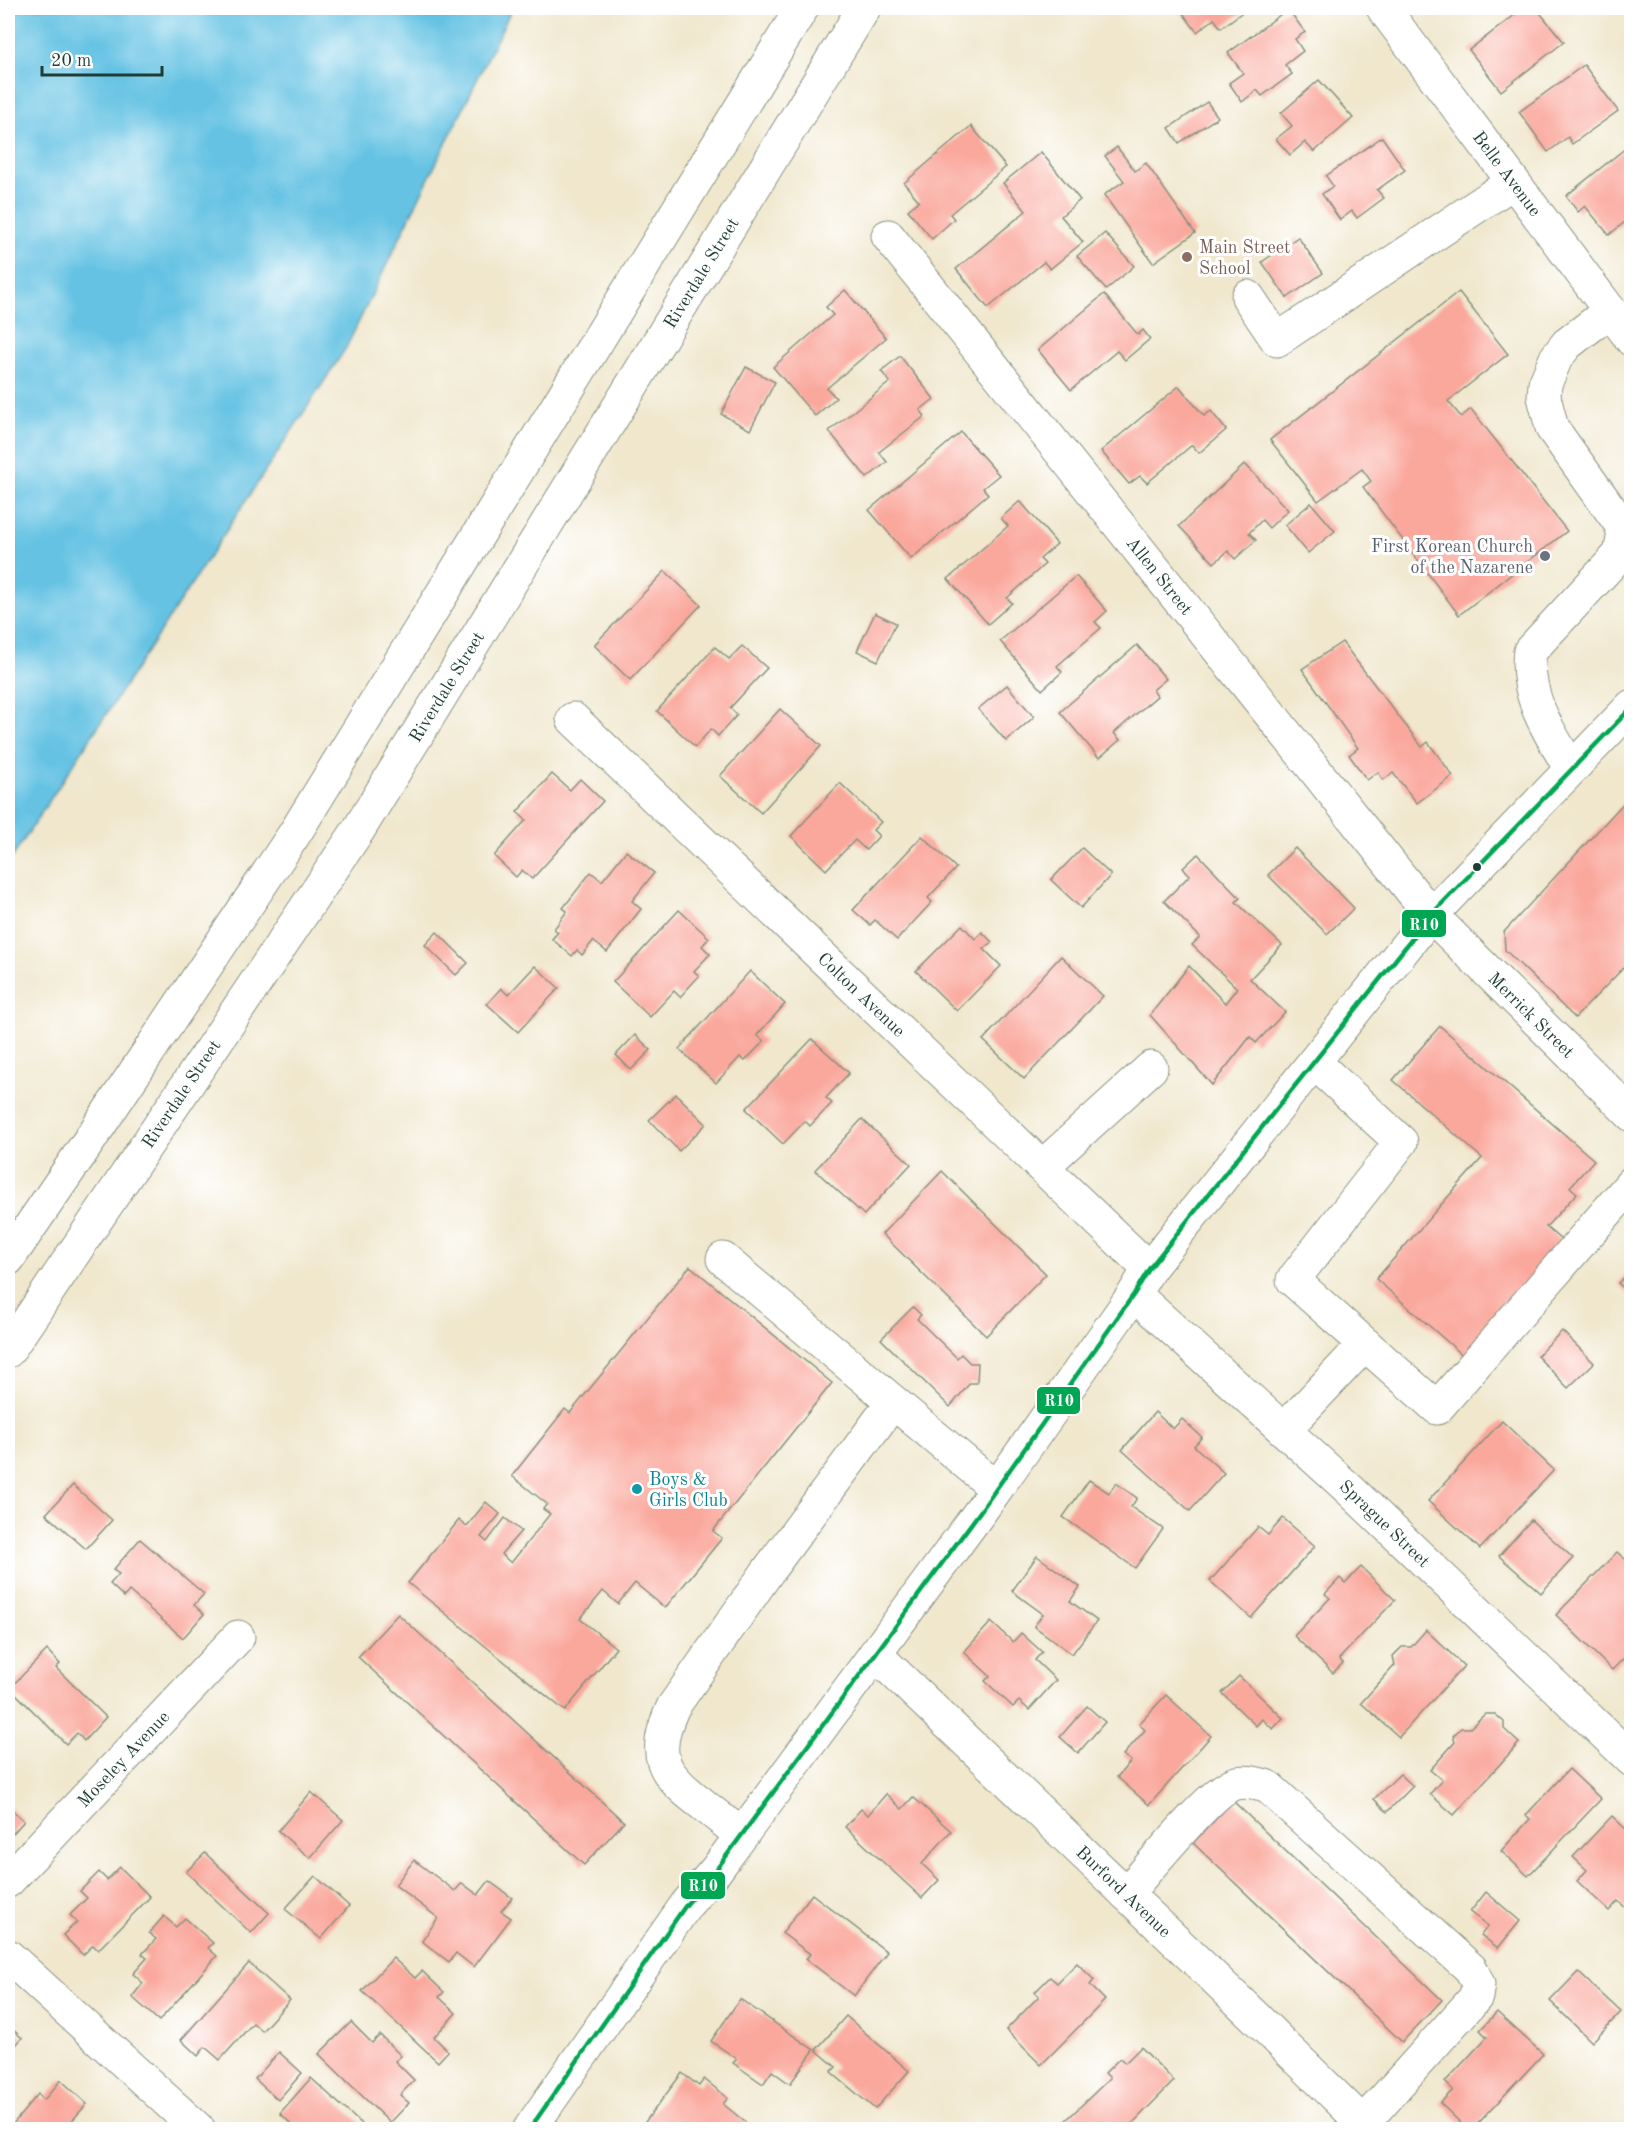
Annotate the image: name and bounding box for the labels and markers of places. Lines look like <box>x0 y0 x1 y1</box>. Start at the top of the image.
place label: Main Street School <box>1199 239 1290 278</box>
marker: Main Street School <box>1180 250 1194 264</box>
place label: First Korean Church of the Nazarene <box>1371 538 1533 577</box>
marker: First Korean Church of the Nazarene <box>1538 549 1552 563</box>
unlabelled marker <box>1471 861 1483 873</box>
place label: Boys & Girls Club <box>649 1471 728 1510</box>
marker: Boys & Girls Club <box>630 1482 644 1496</box>

